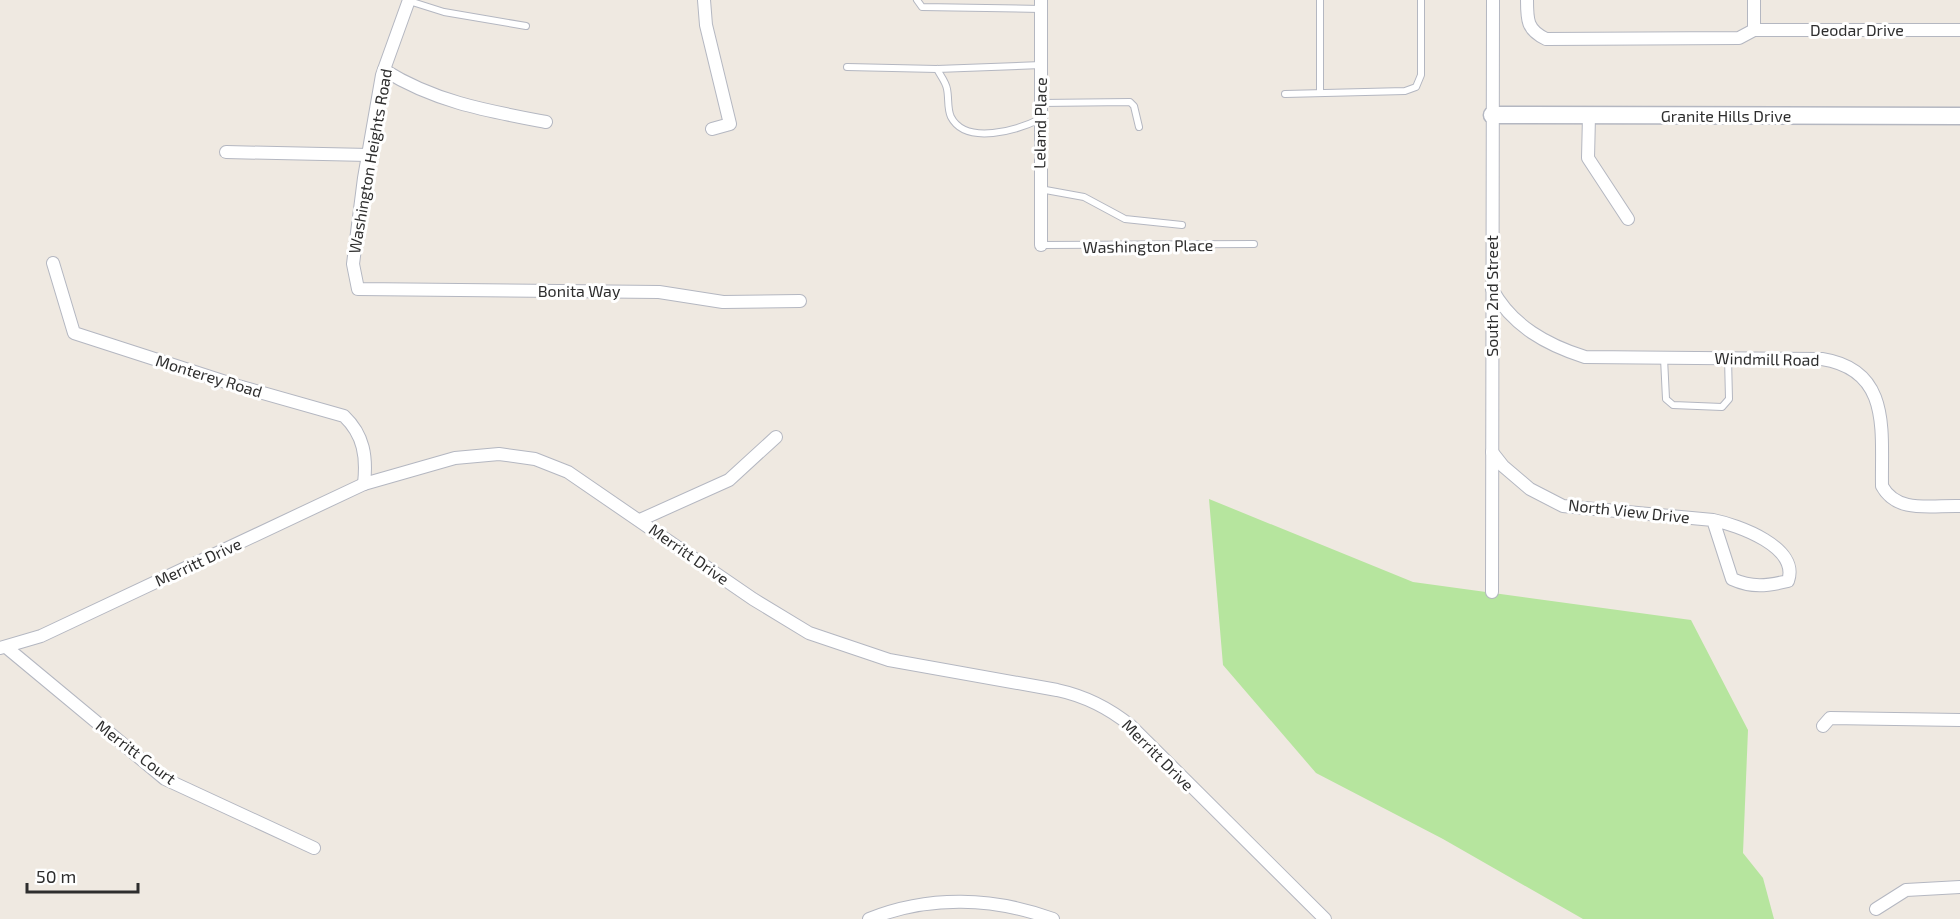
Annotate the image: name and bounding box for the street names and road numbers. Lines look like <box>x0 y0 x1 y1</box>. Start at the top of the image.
street label: Deodar Drive <box>1810 20 1904 39</box>
street label: Washington Heights Road <box>344 67 395 255</box>
street label: Leland Place <box>1029 77 1050 169</box>
street label: Granite Hills Drive <box>1661 106 1791 125</box>
street label: Washington Place <box>1082 235 1213 256</box>
street label: South 2nd Street <box>1482 235 1501 357</box>
street label: Bonita Way <box>538 281 621 300</box>
street label: Windmill Road <box>1714 348 1820 369</box>
street label: Monterey Road <box>154 350 265 401</box>
street label: North View Drive <box>1567 495 1691 526</box>
street label: Merritt Drive <box>646 519 733 588</box>
street label: Merritt Drive <box>152 533 244 590</box>
street label: Merritt Court <box>93 715 180 788</box>
street label: Merritt Drive <box>1119 715 1198 794</box>

